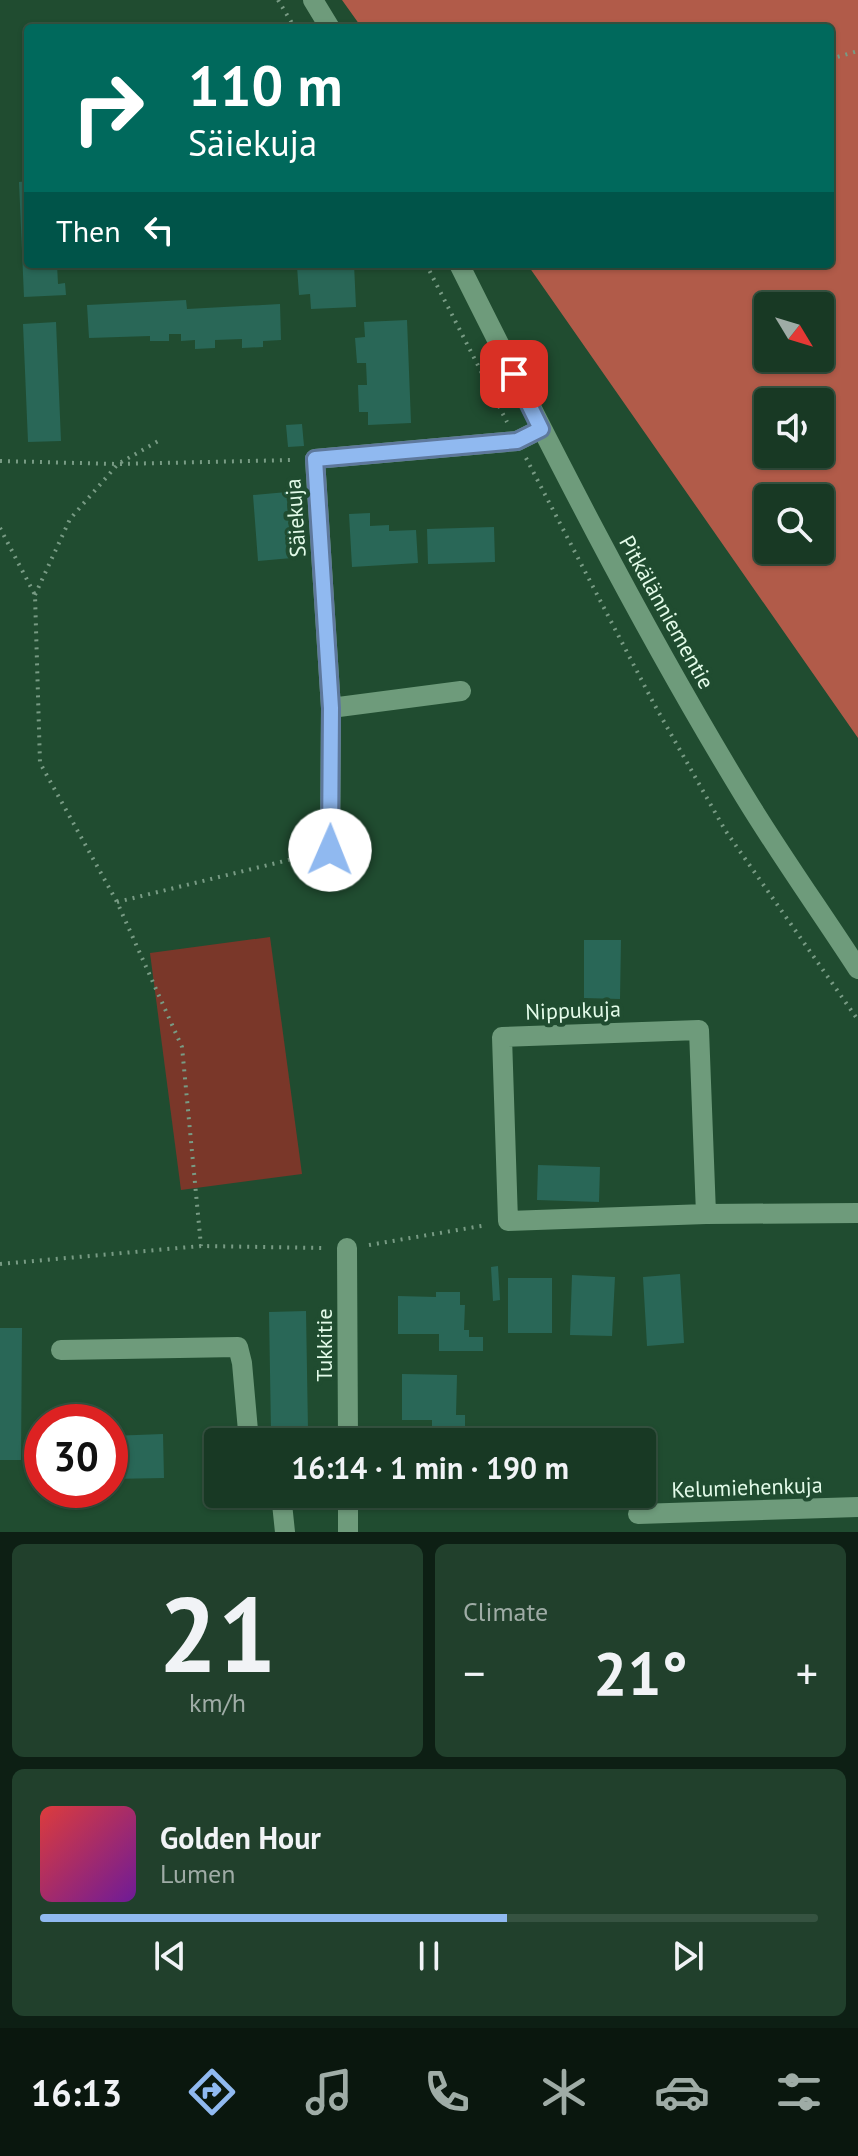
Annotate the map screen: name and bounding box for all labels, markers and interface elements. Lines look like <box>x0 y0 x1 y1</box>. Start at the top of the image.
text: 110 m <box>188 49 343 121</box>
icon: right <box>56 56 160 160</box>
text: Säiekuja <box>188 119 317 166</box>
icon: left <box>137 208 181 252</box>
text: Then <box>56 211 121 250</box>
north arrow <box>754 292 834 372</box>
map controls <box>754 292 834 564</box>
pin <box>480 340 548 408</box>
icon: arrive <box>492 352 536 396</box>
button: sound <box>754 388 834 468</box>
street label: Säiekuja <box>278 478 312 558</box>
button: search <box>754 484 834 564</box>
street label: Pitkälänniementie <box>613 530 721 694</box>
position arrow <box>288 808 372 892</box>
street label: Nippukuja <box>525 994 621 1026</box>
street label: Tukkitie <box>310 1308 338 1382</box>
speed limit sign: 30 <box>24 1404 128 1508</box>
text: 16:14 · 1 min · 190 m <box>291 1448 569 1487</box>
street label: Kelumiehenkuja <box>671 1470 823 1504</box>
text: 21 <box>159 1566 276 1701</box>
text: Climate <box>463 1595 548 1628</box>
text: 21° <box>593 1634 688 1712</box>
text: − <box>463 1644 485 1701</box>
text: + <box>796 1644 818 1701</box>
text: km/h <box>189 1686 246 1719</box>
text: Golden Hour <box>160 1818 321 1857</box>
text: Lumen <box>160 1857 235 1890</box>
icon: previous <box>148 1934 192 1978</box>
icon: pause <box>407 1934 451 1978</box>
icon: next <box>666 1934 710 1978</box>
icon: directions <box>184 2064 240 2120</box>
icon: music <box>301 2064 357 2120</box>
icon: phone <box>419 2064 475 2120</box>
icon: climate <box>536 2064 592 2120</box>
icon: car <box>654 2064 710 2120</box>
icon: filters <box>771 2064 827 2120</box>
text: 16:13 <box>31 2069 122 2116</box>

